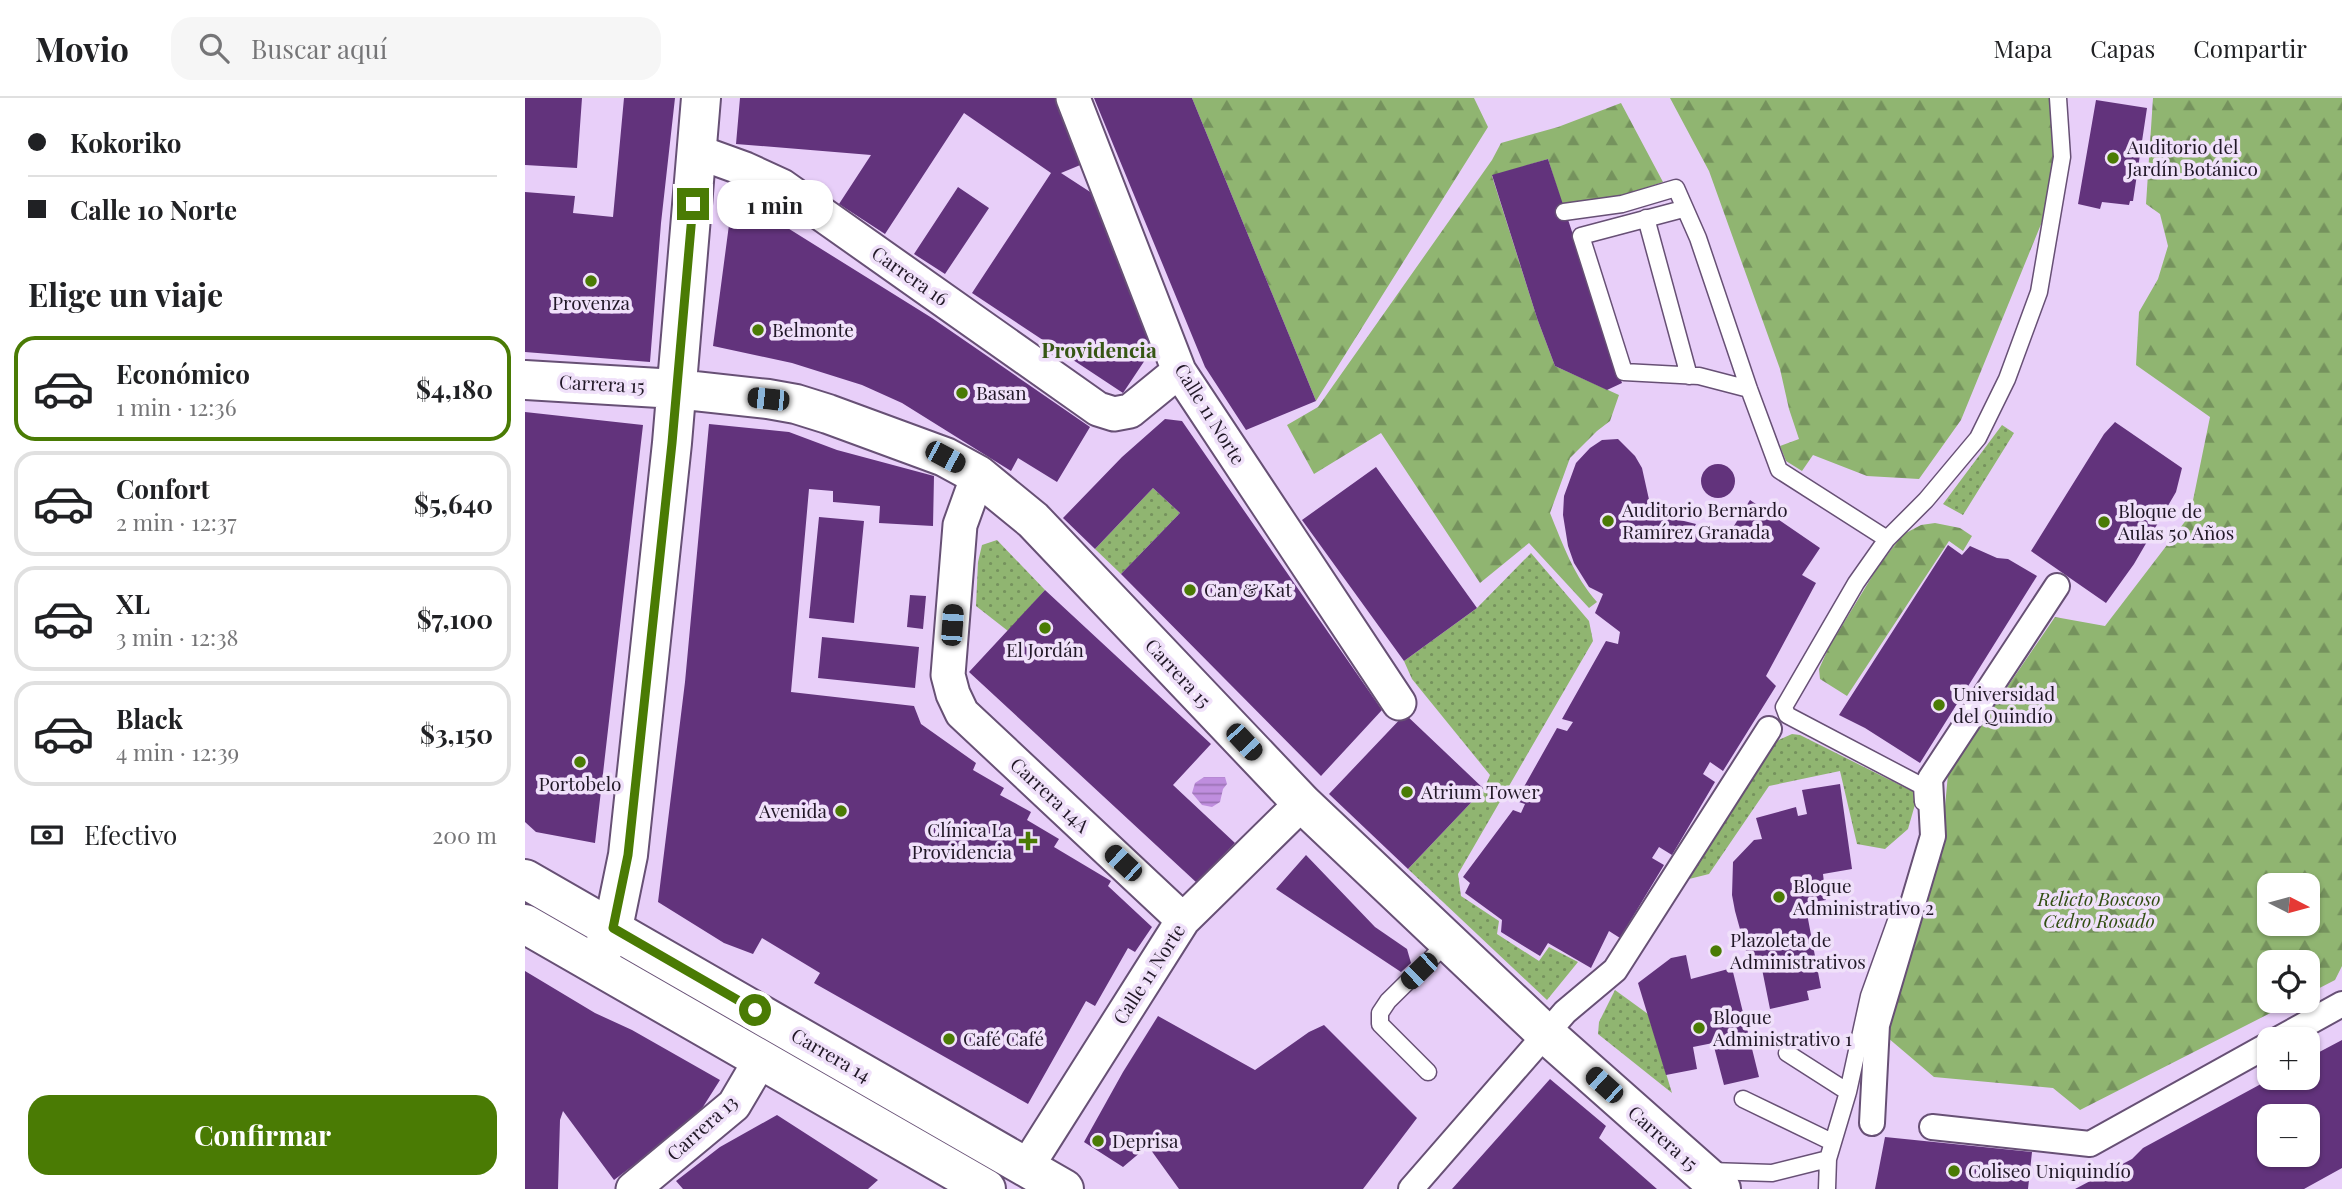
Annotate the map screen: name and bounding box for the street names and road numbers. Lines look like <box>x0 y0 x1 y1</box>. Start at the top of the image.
street label: Carrera 16 <box>867 239 954 311</box>
street label: Calle 11 Norte <box>1169 358 1252 469</box>
street label: Carrera 15 <box>559 368 646 398</box>
street label: Carrera 15 <box>1140 632 1218 713</box>
street label: Carrera 14A <box>1005 751 1097 838</box>
street label: Calle 11 Norte <box>1106 918 1190 1029</box>
street label: Carrera 14 <box>787 1021 876 1087</box>
street label: Carrera 13 <box>661 1089 742 1166</box>
street label: Carrera 15 <box>1623 1099 1704 1176</box>

